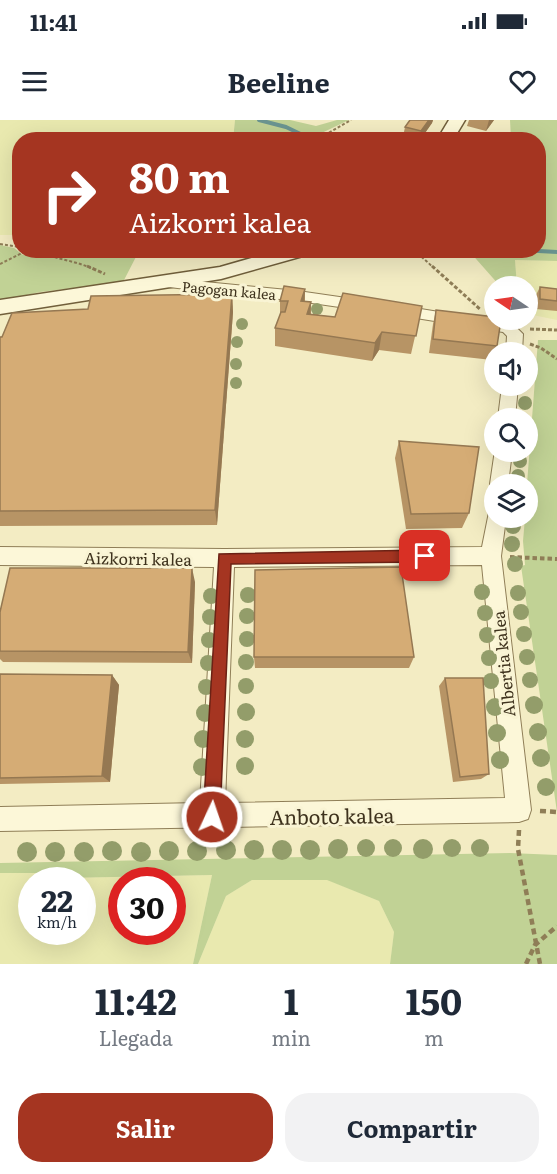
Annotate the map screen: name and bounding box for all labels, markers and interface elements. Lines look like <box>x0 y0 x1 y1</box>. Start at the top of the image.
text: 11:41 <box>30 5 77 38</box>
text: Beeline <box>227 61 330 101</box>
icon: menu <box>18 65 51 98</box>
icon: heart <box>506 65 539 98</box>
text: 80 m <box>129 144 230 206</box>
icon: right <box>30 156 108 234</box>
text: Aizkorri kalea <box>129 201 311 241</box>
street label: Pagogan kalea <box>181 276 277 304</box>
north arrow <box>484 276 538 330</box>
map controls <box>484 276 538 528</box>
button: sound <box>484 342 538 396</box>
button: search <box>484 408 538 462</box>
button: layers <box>484 474 538 528</box>
pin <box>399 530 450 581</box>
icon: arrive <box>408 539 441 572</box>
street label: Aizkorri kalea <box>84 545 192 571</box>
street label: Albertia kalea <box>485 609 521 718</box>
position arrow <box>180 785 244 849</box>
street label: Anboto kalea <box>269 799 395 831</box>
speed limit sign: 30 <box>108 867 186 945</box>
text: 22 <box>41 877 73 921</box>
text: km/h <box>37 910 77 933</box>
text: 11:42 <box>95 973 177 1026</box>
text: 1 <box>284 973 299 1026</box>
text: 150 <box>406 973 462 1026</box>
text: Llegada <box>99 1022 173 1052</box>
text: min <box>272 1022 311 1052</box>
text: m <box>424 1022 444 1052</box>
button: Salir <box>18 1093 273 1162</box>
button: Compartir <box>285 1093 539 1162</box>

